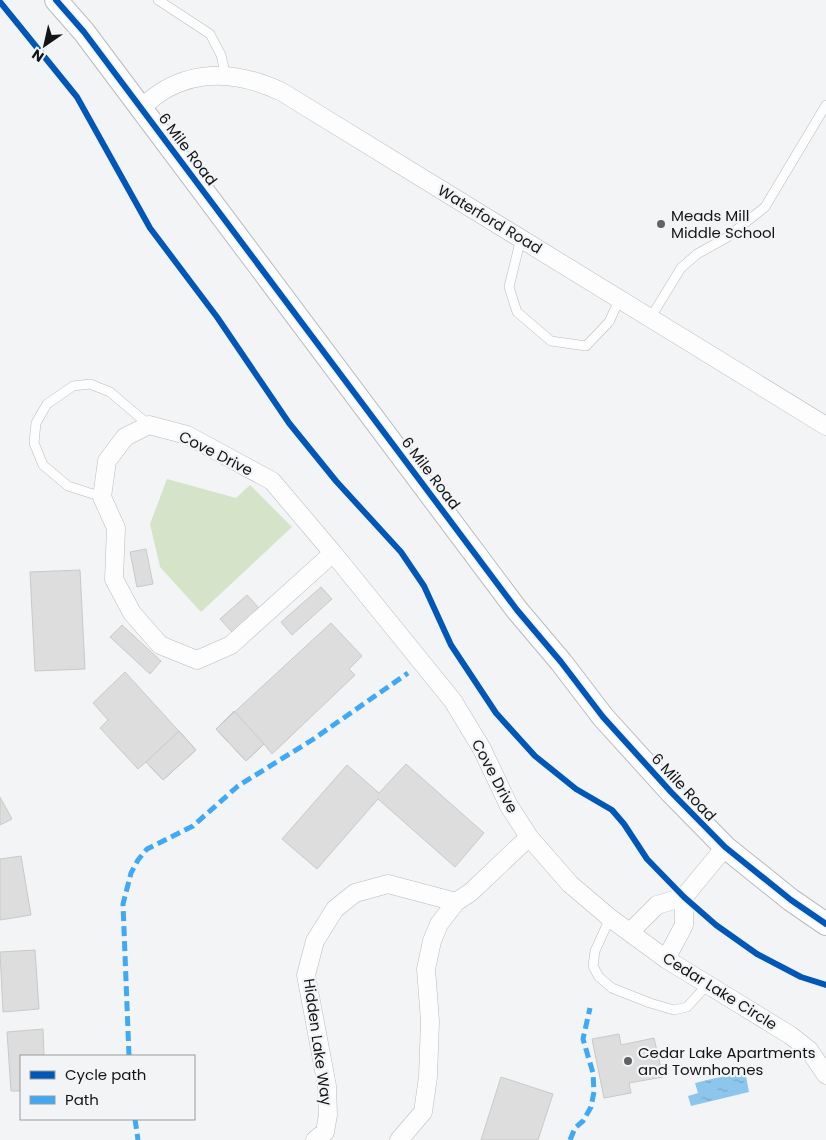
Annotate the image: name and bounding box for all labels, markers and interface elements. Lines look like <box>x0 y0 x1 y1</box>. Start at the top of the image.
north arrow <box>20 20 70 70</box>
text: N <box>28 45 48 67</box>
street label: 6 Mile Road <box>154 108 222 190</box>
street label: Waterford Road <box>434 180 546 258</box>
place label: Meads Mill Middle School <box>671 205 775 243</box>
marker: Meads Mill Middle School <box>655 218 667 230</box>
street label: Cove Drive <box>175 425 257 481</box>
street label: 6 Mile Road <box>397 432 465 514</box>
street label: Cove Drive <box>467 736 523 816</box>
street label: 6 Mile Road <box>647 748 721 826</box>
street label: Cedar Lake Circle <box>659 947 781 1035</box>
street label: Hidden Lake Way <box>299 977 337 1107</box>
place label: Cedar Lake Apartments and Townhomes <box>638 1042 816 1080</box>
legend <box>20 1055 195 1120</box>
marker: Cedar Lake Apartments and Townhomes <box>622 1055 634 1067</box>
text: Cycle path <box>65 1064 146 1085</box>
text: Path <box>65 1089 99 1110</box>

